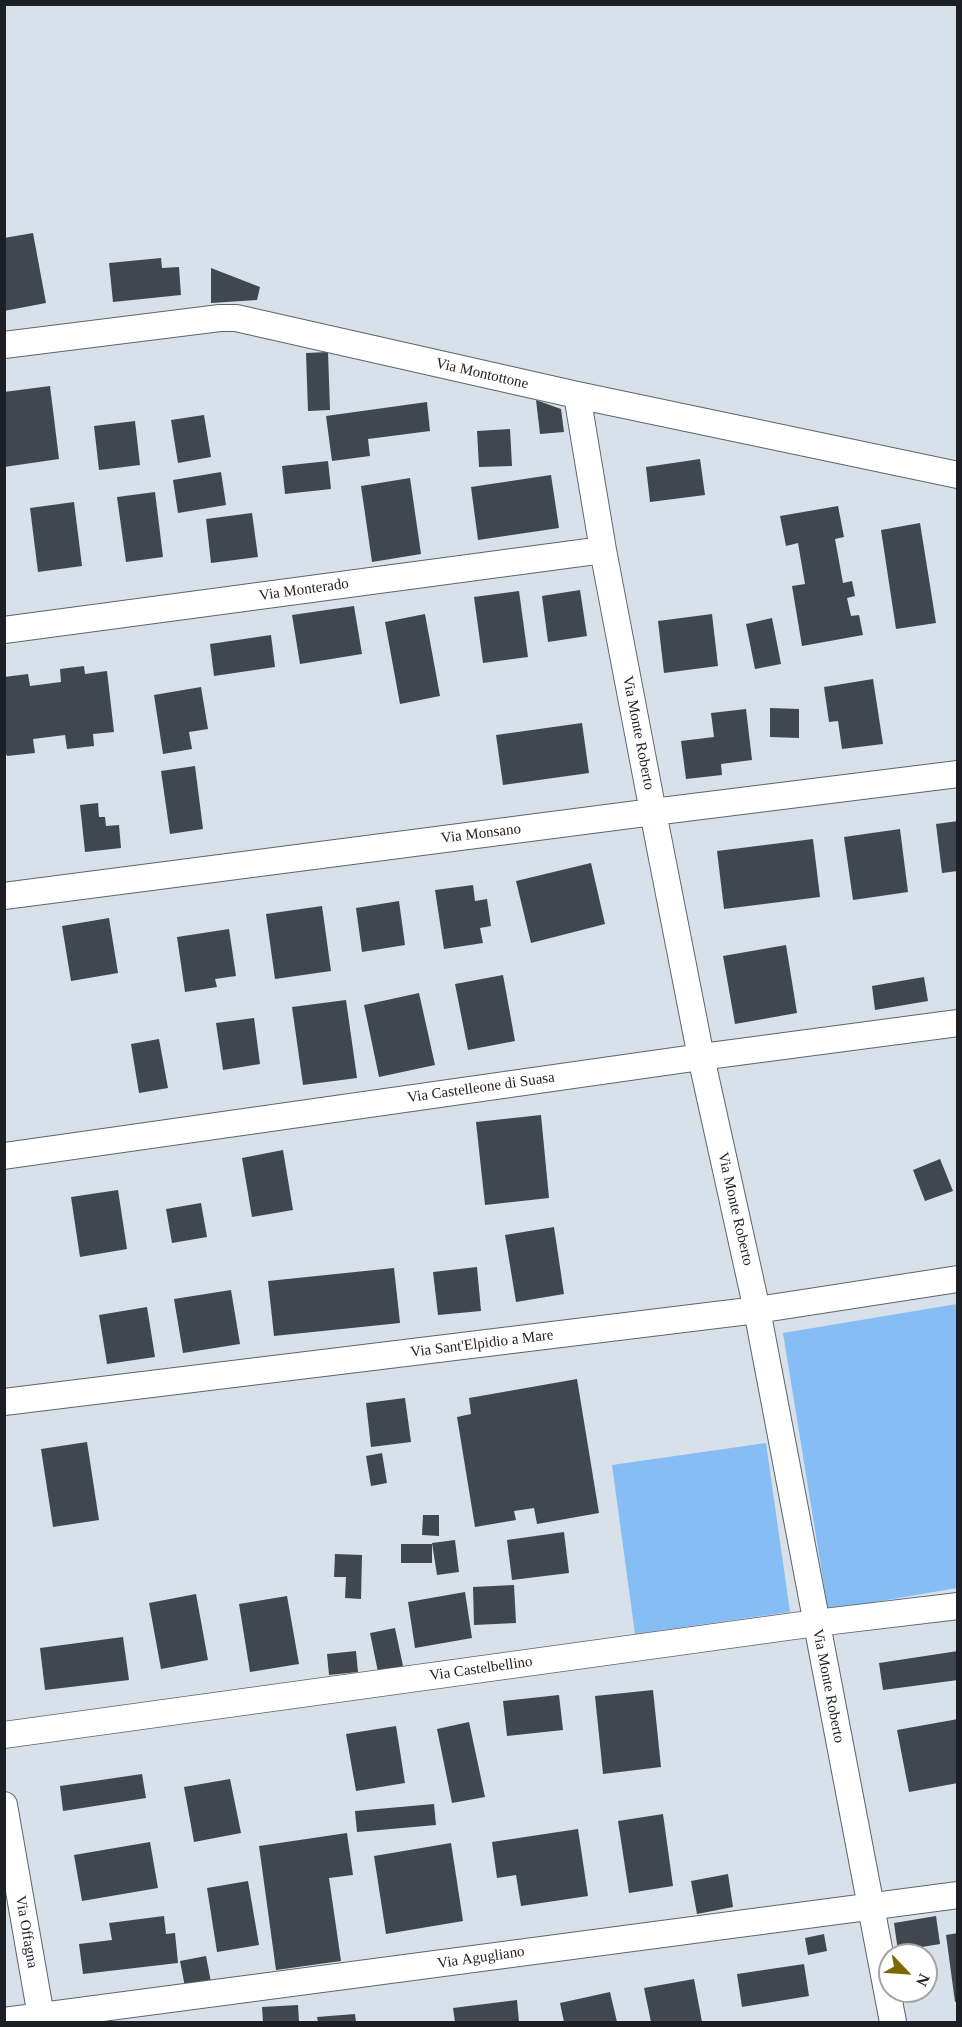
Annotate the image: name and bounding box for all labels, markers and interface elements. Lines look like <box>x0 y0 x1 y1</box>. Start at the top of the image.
street label: Via Montottone <box>434 355 530 393</box>
street label: Via Monterado <box>258 575 350 605</box>
street label: Via Monte Roberto <box>618 674 658 792</box>
street label: Via Monsano <box>440 820 522 848</box>
street label: Via Castelleone di Suasa <box>406 1069 556 1107</box>
street label: Via Monte Roberto <box>713 1151 757 1267</box>
street label: Via Sant'Elpidio a Mare <box>410 1326 554 1362</box>
street label: Via Monte Roberto <box>808 1627 848 1745</box>
street label: Via Castelbellino <box>428 1653 534 1685</box>
street label: Via Offagna <box>11 1894 41 1970</box>
street label: Via Agugliano <box>436 1943 526 1973</box>
north arrow <box>878 1943 938 2003</box>
text: N <box>913 1971 933 1989</box>

